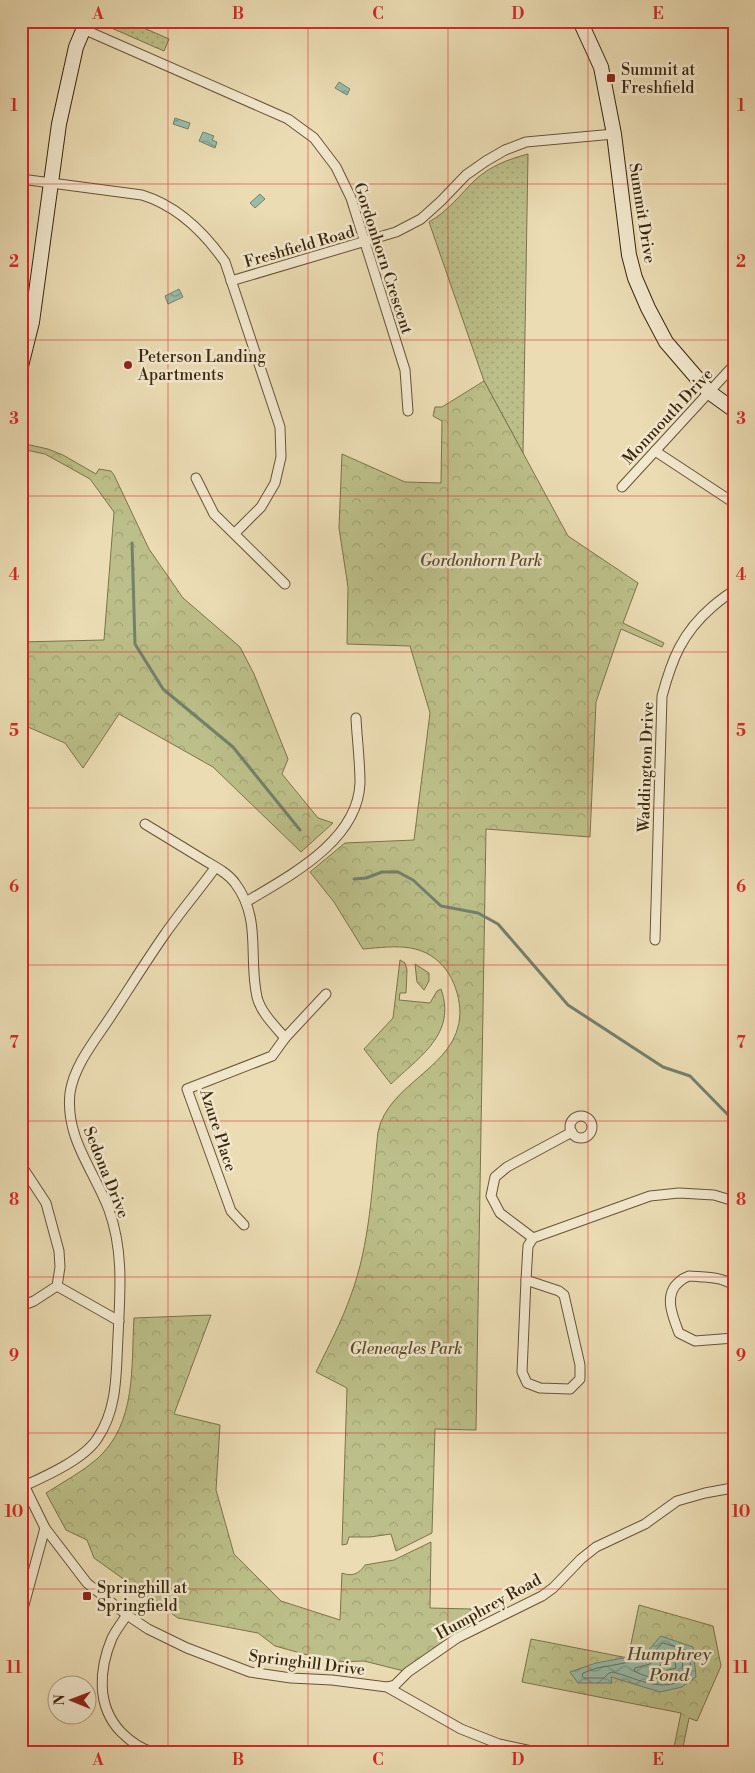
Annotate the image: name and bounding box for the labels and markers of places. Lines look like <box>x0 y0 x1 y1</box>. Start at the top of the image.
place label: Summit at Freshfield <box>621 60 695 98</box>
marker: Summit at Freshfield <box>605 72 617 84</box>
place label: Peterson Landing Apartments <box>137 347 266 385</box>
marker: Peterson Landing Apartments <box>122 359 134 371</box>
place label: Springhill at Springfield <box>97 1578 187 1616</box>
marker: Springhill at Springfield <box>81 1590 93 1602</box>

